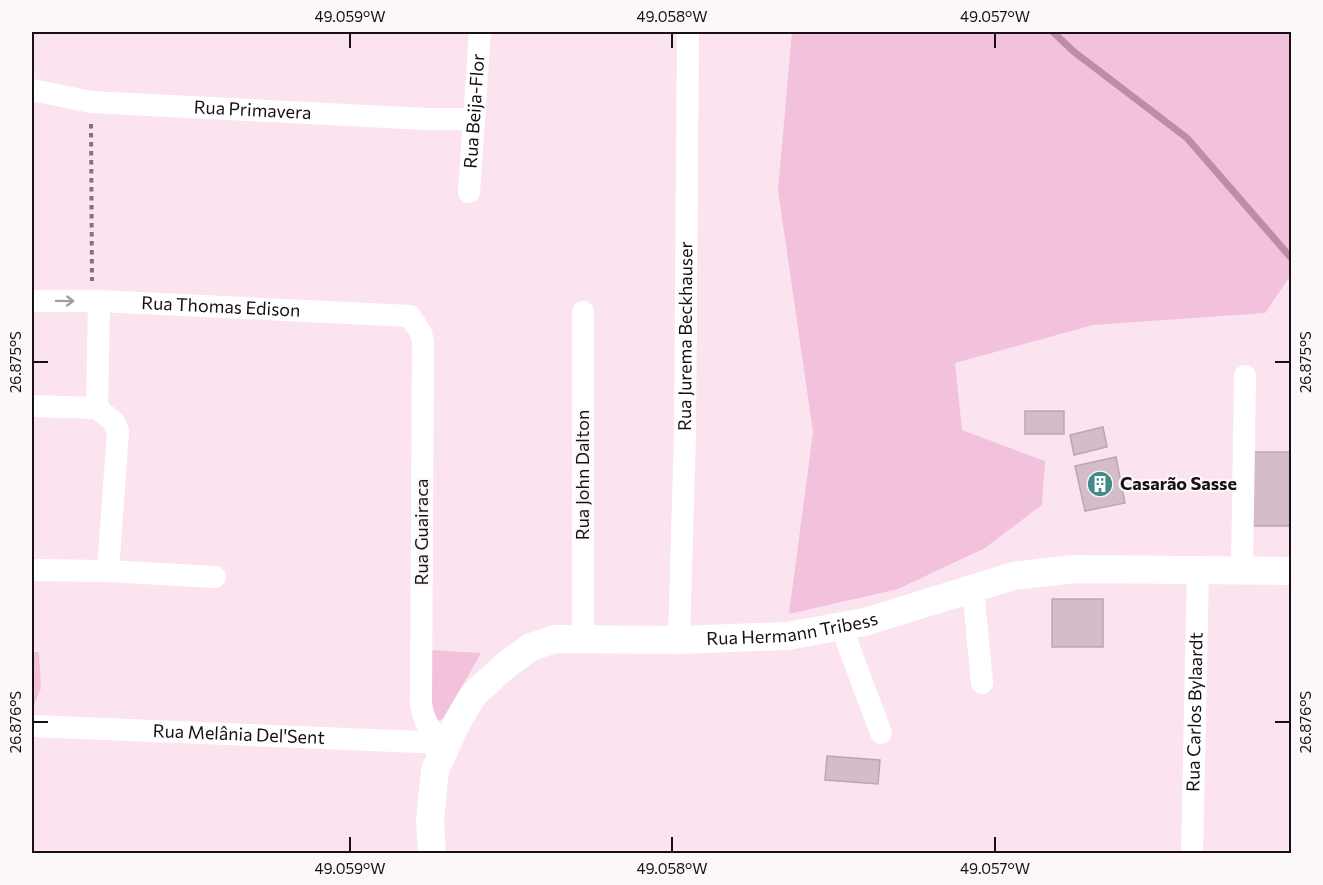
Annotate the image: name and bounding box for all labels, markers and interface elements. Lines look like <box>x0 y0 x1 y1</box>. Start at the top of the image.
text: 49.059°W <box>315 7 385 25</box>
text: 49.058°W <box>637 7 707 25</box>
text: 49.057°W <box>960 7 1030 25</box>
street label: Rua Beija-Flor <box>459 53 488 169</box>
street label: Rua Primavera <box>193 95 312 123</box>
street label: Rua Jurema Beckhauser <box>673 241 696 431</box>
street label: Rua Thomas Edison <box>141 291 301 321</box>
one-way arrow <box>55 295 75 307</box>
text: 26.875°S <box>6 331 24 393</box>
text: 26.875°S <box>1296 331 1314 393</box>
street label: Rua John Dalton <box>571 410 593 540</box>
building icon: Casarão Sasse <box>1085 469 1115 499</box>
place label: Casarão Sasse <box>1120 472 1237 494</box>
street label: Rua Guairaca <box>410 479 432 585</box>
street label: Rua Hermann Tribess <box>706 607 880 649</box>
street label: Rua Carlos Bylaardt <box>1181 632 1207 792</box>
text: 26.876°S <box>6 691 24 753</box>
text: 26.876°S <box>1296 691 1314 753</box>
street label: Rua Melânia Del'Sent <box>152 719 325 748</box>
text: 49.059°W <box>315 859 385 877</box>
text: 49.058°W <box>637 859 707 877</box>
text: 49.057°W <box>960 859 1030 877</box>

